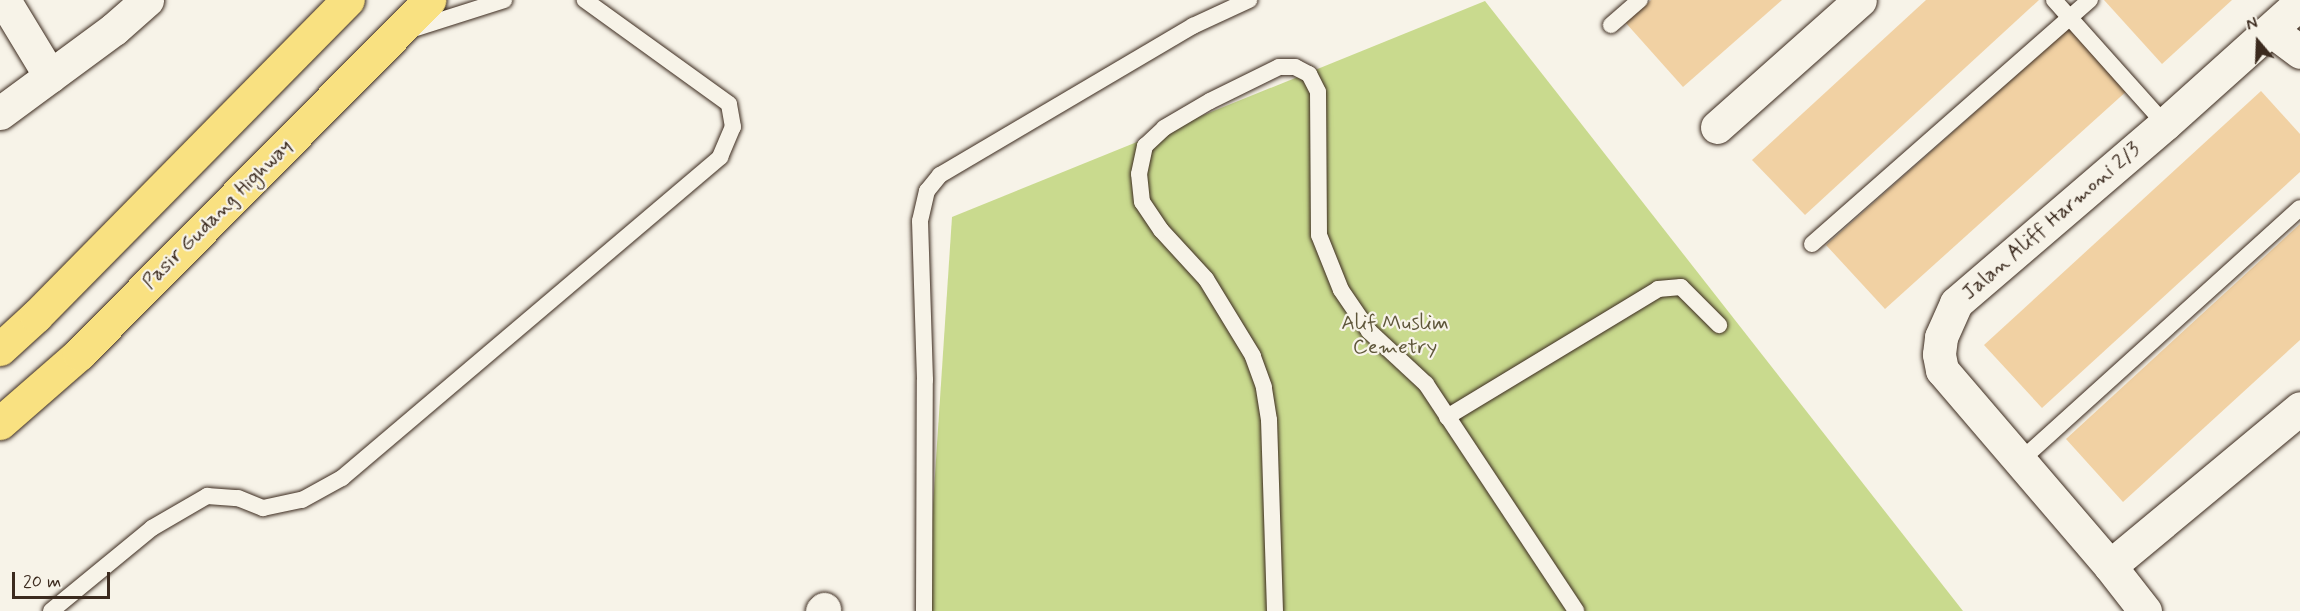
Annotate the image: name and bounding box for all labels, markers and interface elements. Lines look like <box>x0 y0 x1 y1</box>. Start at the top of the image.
north arrow <box>2228 12 2288 72</box>
text: N <box>2244 13 2260 36</box>
street label: Pasir Gudang Highway <box>137 134 297 294</box>
street label: Jalan Aliff Harmoni 2/3 <box>1958 138 2144 304</box>
park label: Alif Muslim Cemetry <box>1341 310 1449 360</box>
scale bar <box>15 560 112 598</box>
text: 20 m <box>23 570 61 594</box>

